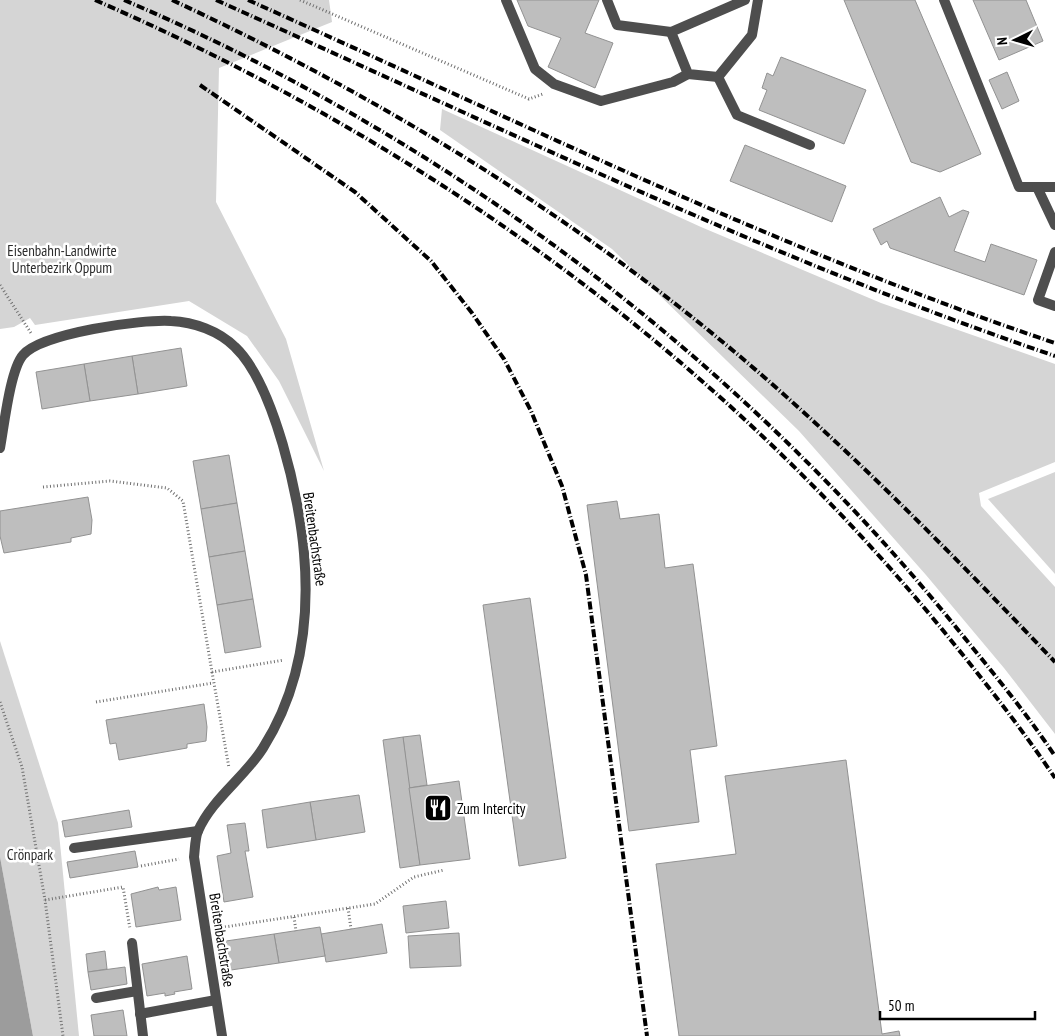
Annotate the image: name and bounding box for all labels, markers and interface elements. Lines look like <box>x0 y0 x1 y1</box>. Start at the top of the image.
north arrow <box>990 15 1040 65</box>
text: N <box>993 37 1011 46</box>
park label: Eisenbahn-Landwirte Unterbezirk Oppum <box>7 241 117 277</box>
street label: Breitenbachstraße <box>299 491 331 587</box>
restaurant icon: Zum Intercity <box>423 793 453 823</box>
place label: Zum Intercity <box>457 799 526 818</box>
park label: Crönpark <box>7 845 53 864</box>
street label: Breitenbachstraße <box>205 892 239 988</box>
scale bar <box>880 988 1035 1020</box>
text: 50 m <box>888 996 914 1015</box>

